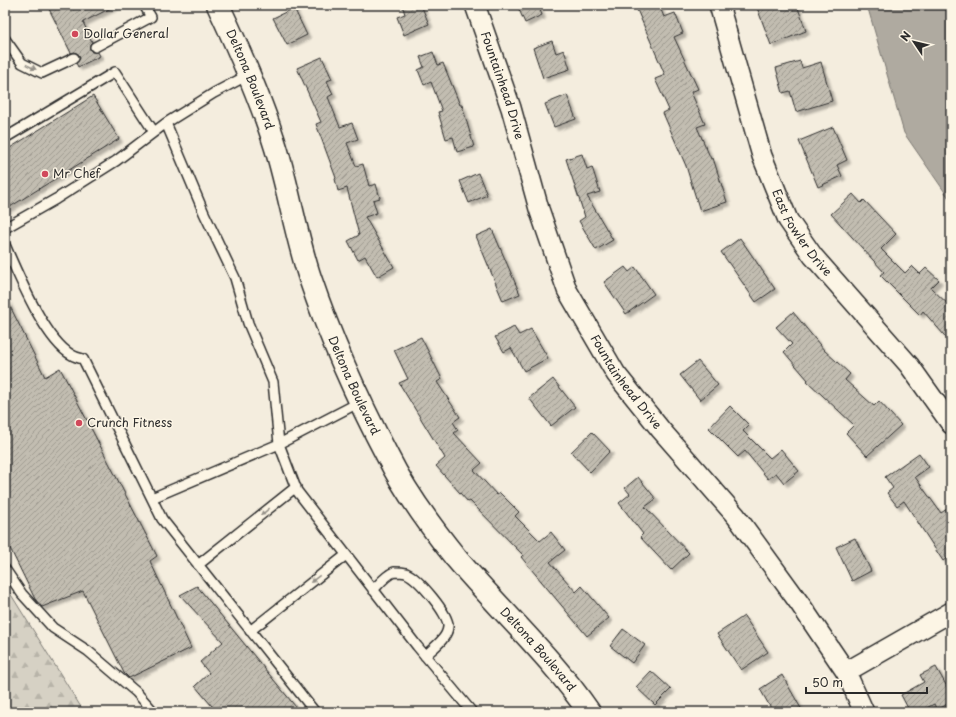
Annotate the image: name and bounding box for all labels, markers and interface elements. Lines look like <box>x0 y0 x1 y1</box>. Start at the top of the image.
north arrow <box>894 22 934 62</box>
place label: Dollar General <box>83 24 169 42</box>
street label: Deltona Boulevard <box>222 26 280 132</box>
text: N <box>896 27 915 44</box>
marker: Dollar General <box>70 29 80 39</box>
street label: Fountainhead Drive <box>477 29 529 142</box>
one-way arrow <box>25 64 36 70</box>
place label: Mr Chef <box>53 164 102 182</box>
marker: Mr Chef <box>40 169 50 179</box>
street label: East Fowler Drive <box>768 186 837 280</box>
street label: Fountainhead Drive <box>587 331 667 433</box>
street label: Deltona Boulevard <box>324 333 385 438</box>
place label: Crunch Fitness <box>87 413 172 431</box>
marker: Crunch Fitness <box>74 418 84 428</box>
one-way arrow <box>260 507 271 516</box>
one-way arrow <box>310 575 321 584</box>
street label: Deltona Boulevard <box>497 603 581 695</box>
scale bar <box>806 669 927 695</box>
text: 50 m <box>812 673 843 691</box>

